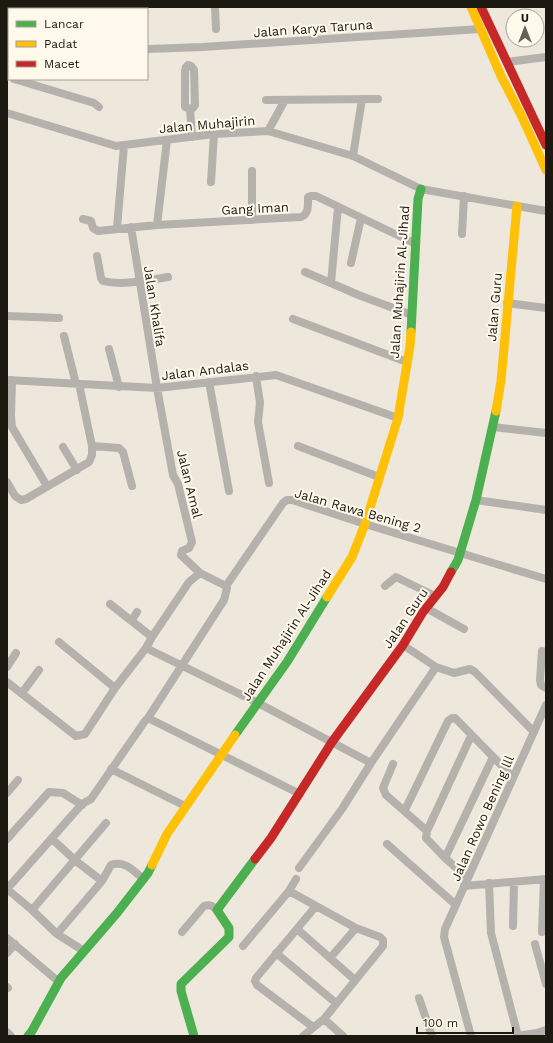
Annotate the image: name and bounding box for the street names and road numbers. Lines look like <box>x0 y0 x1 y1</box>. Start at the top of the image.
street label: Jalan Karya Taruna <box>253 17 374 40</box>
street label: Jalan Muhajirin <box>158 113 256 136</box>
street label: Gang Iman <box>221 199 289 218</box>
street label: Jalan Muhajirin Al-Jihad <box>387 205 412 359</box>
street label: Jalan Khalifa <box>141 265 168 348</box>
street label: Jalan Guru <box>484 272 505 342</box>
street label: Jalan Andalas <box>160 358 250 383</box>
street label: Jalan Amal <box>174 448 205 520</box>
street label: Jalan Rawa Bening 2 <box>293 485 423 536</box>
street label: Jalan Muhajirin Al-Jihad <box>238 567 334 704</box>
street label: Jalan Guru <box>380 585 431 651</box>
street label: Jalan Rowo Bening lll <box>448 753 517 883</box>

